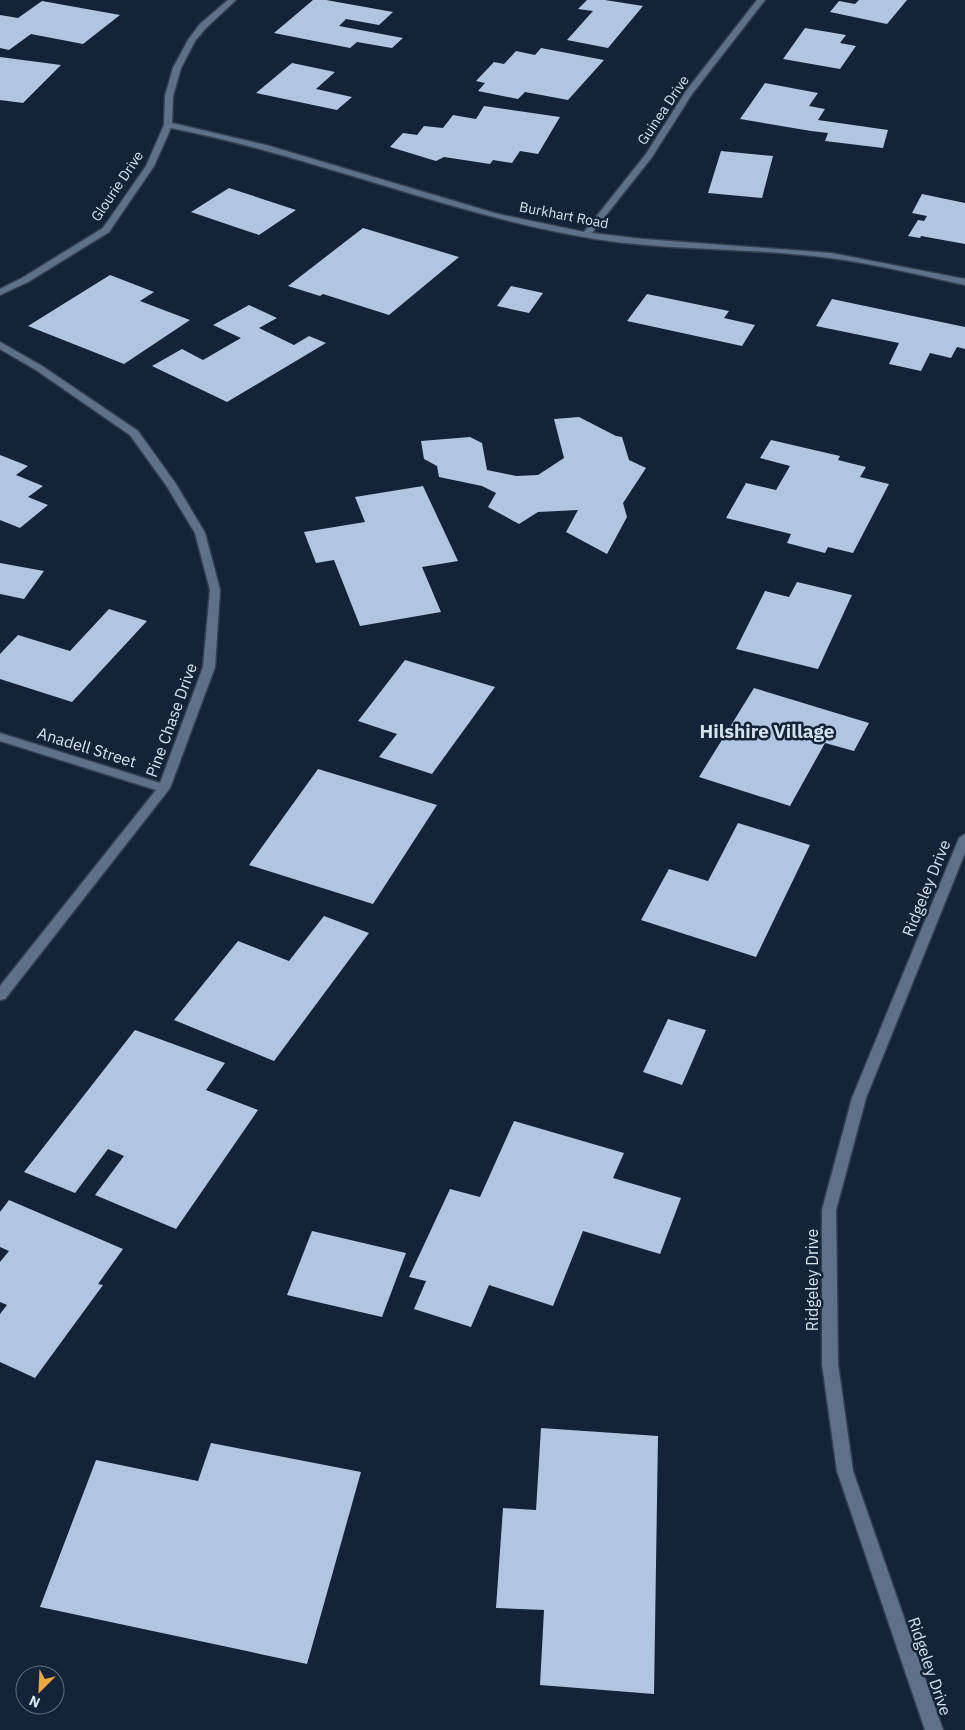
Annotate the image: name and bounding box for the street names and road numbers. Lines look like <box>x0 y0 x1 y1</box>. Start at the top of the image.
street label: Guinea Drive <box>633 72 693 148</box>
street label: Glourie Drive <box>87 147 147 225</box>
street label: Burkhart Road <box>518 198 610 232</box>
street label: Pine Chase Drive <box>141 660 201 780</box>
street label: Anadell Street <box>35 722 139 772</box>
street label: Ridgeley Drive <box>898 836 955 939</box>
street label: Ridgeley Drive <box>802 1228 822 1331</box>
street label: Ridgeley Drive <box>904 1614 956 1718</box>

